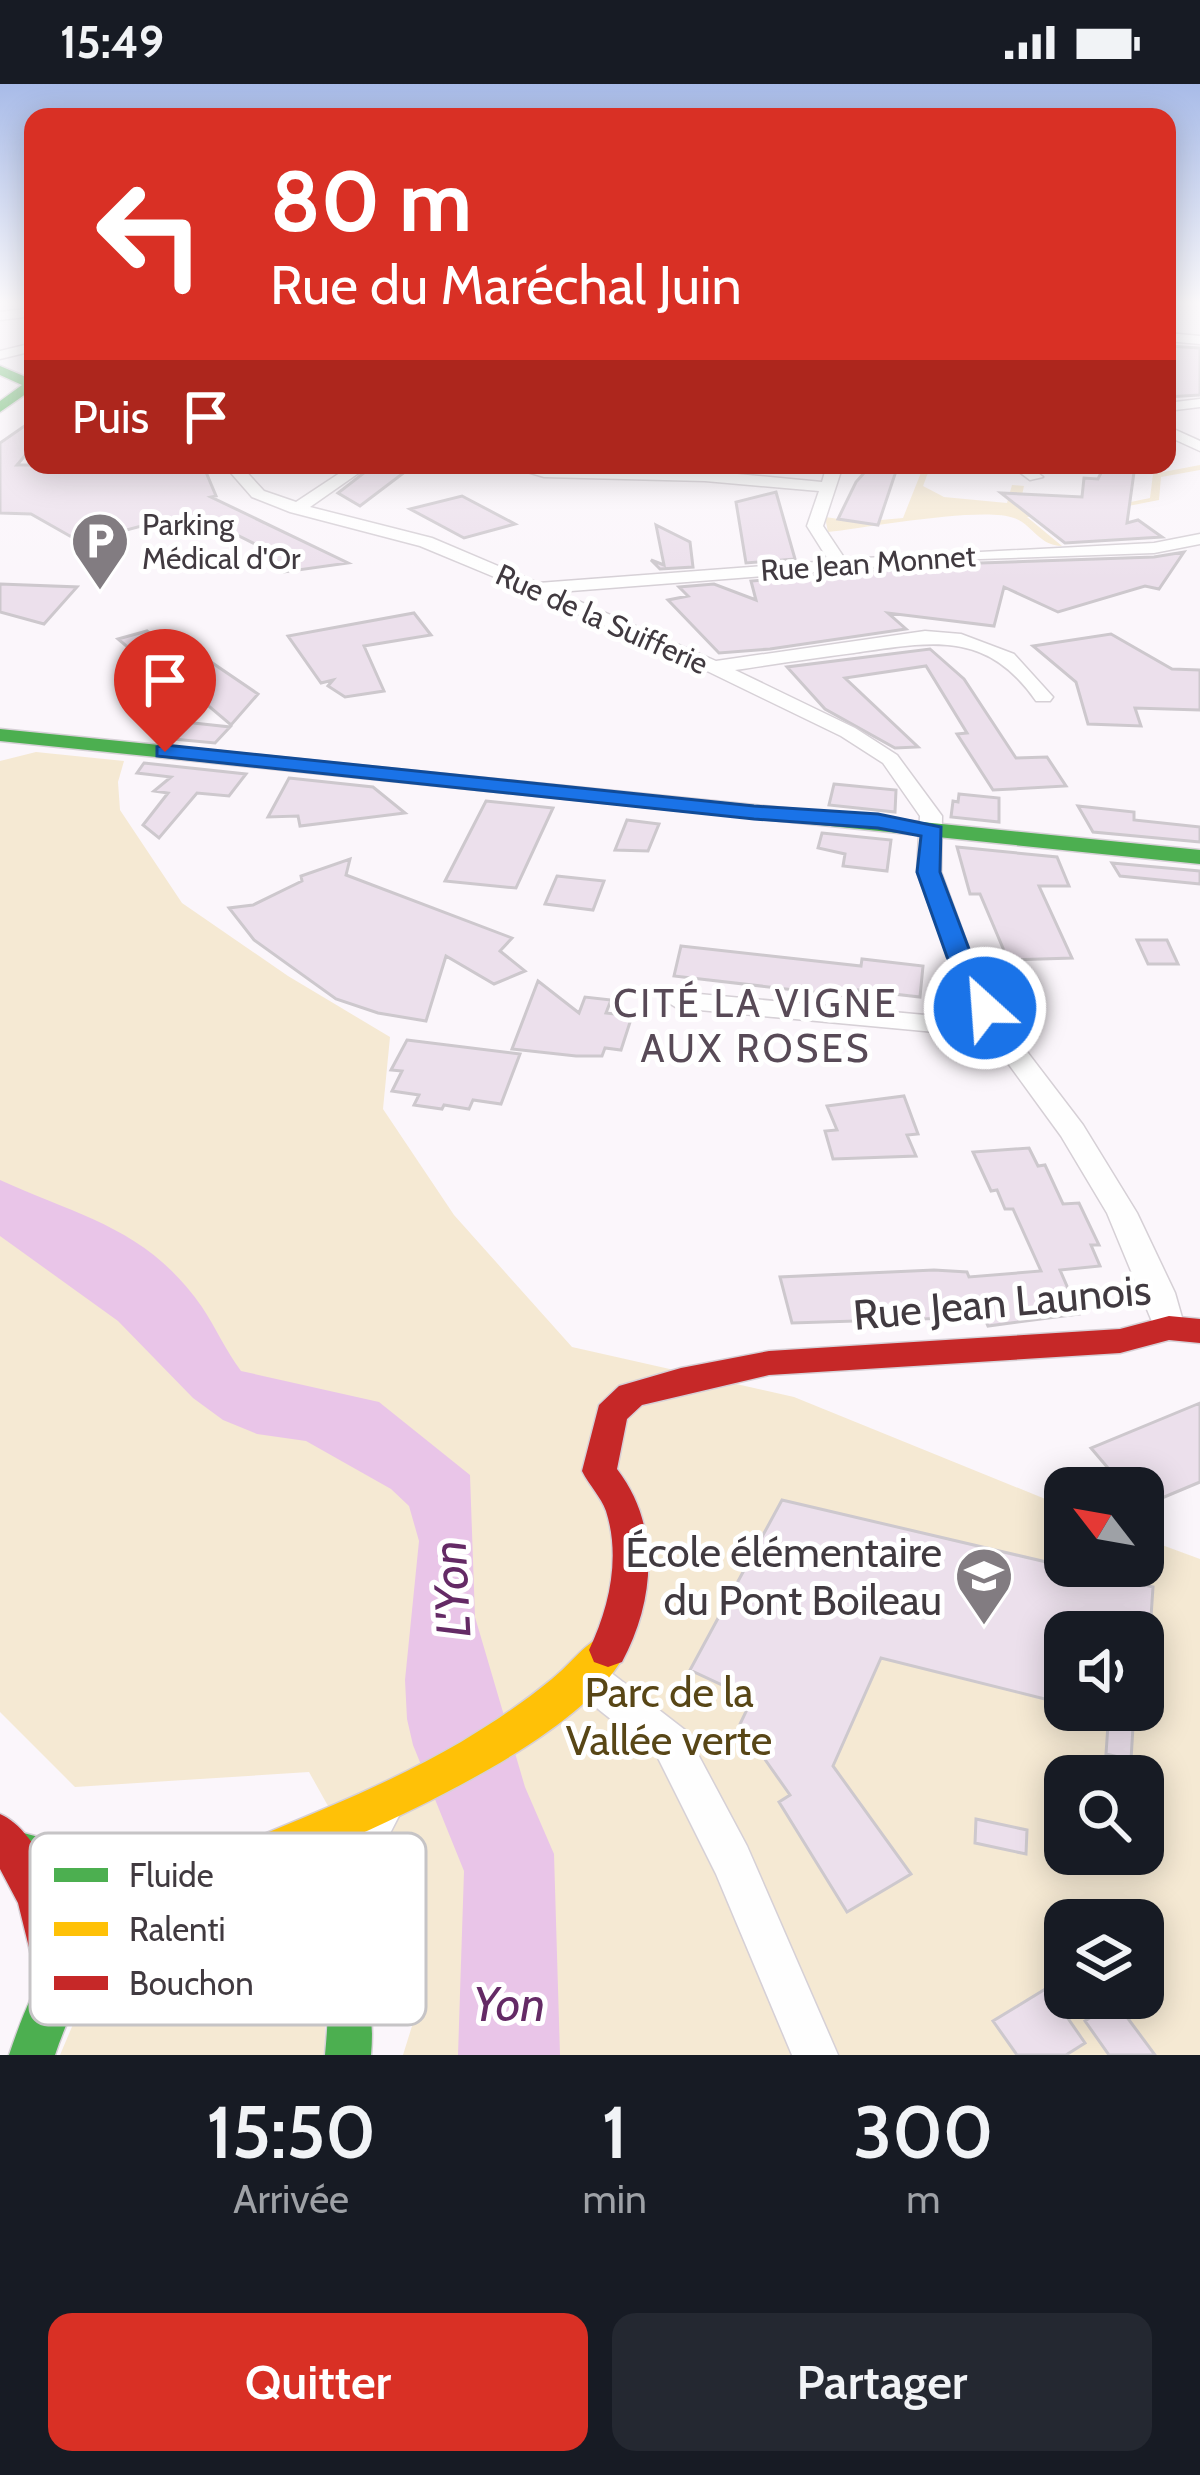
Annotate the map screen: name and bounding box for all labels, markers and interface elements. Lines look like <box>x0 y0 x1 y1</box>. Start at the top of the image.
text: 15:49 <box>60 15 164 69</box>
text: 80 m <box>270 150 472 252</box>
icon: left <box>72 156 228 312</box>
text: Rue du Maréchal Juin <box>270 252 742 318</box>
icon: arrive <box>173 384 239 450</box>
text: Puis <box>72 390 149 444</box>
place label: Parking Médical d'Or <box>142 506 301 577</box>
parking icon: Parking Médical d'Or <box>69 510 131 592</box>
street label: Rue Jean Monnet <box>759 537 977 589</box>
street label: Rue de la Suifferie <box>490 556 714 682</box>
pin <box>114 629 216 752</box>
icon: arrive <box>132 647 198 713</box>
position arrow <box>922 945 1048 1071</box>
district label: CITÉ LA VIGNE AUX ROSES <box>613 979 899 1072</box>
street label: Rue Jean Launois <box>851 1263 1153 1341</box>
north arrow <box>1044 1467 1164 1587</box>
map controls <box>1044 1467 1164 2019</box>
place label: École élémentaire du Pont Boileau <box>625 1526 942 1626</box>
water label: L'Yon <box>420 1539 482 1639</box>
school or university icon: École élémentaire du Pont Boileau <box>953 1545 1015 1627</box>
button: sound <box>1044 1611 1164 1731</box>
park label: Parc de la Vallée verte <box>566 1666 772 1766</box>
button: search <box>1044 1755 1164 1875</box>
legend <box>30 1833 426 2025</box>
text: Fluide <box>129 1855 214 1895</box>
button: layers <box>1044 1899 1164 2019</box>
text: Ralenti <box>129 1909 225 1949</box>
text: Bouchon <box>129 1963 254 2003</box>
water label: Yon <box>473 1975 545 2033</box>
text: 15:50 <box>207 2089 376 2176</box>
text: 1 <box>602 2089 627 2176</box>
text: 300 <box>853 2089 993 2176</box>
text: Arrivée <box>233 2175 349 2223</box>
text: min <box>582 2175 647 2223</box>
text: m <box>906 2175 940 2223</box>
button: Quitter <box>48 2313 588 2451</box>
button: Partager <box>612 2313 1152 2451</box>

